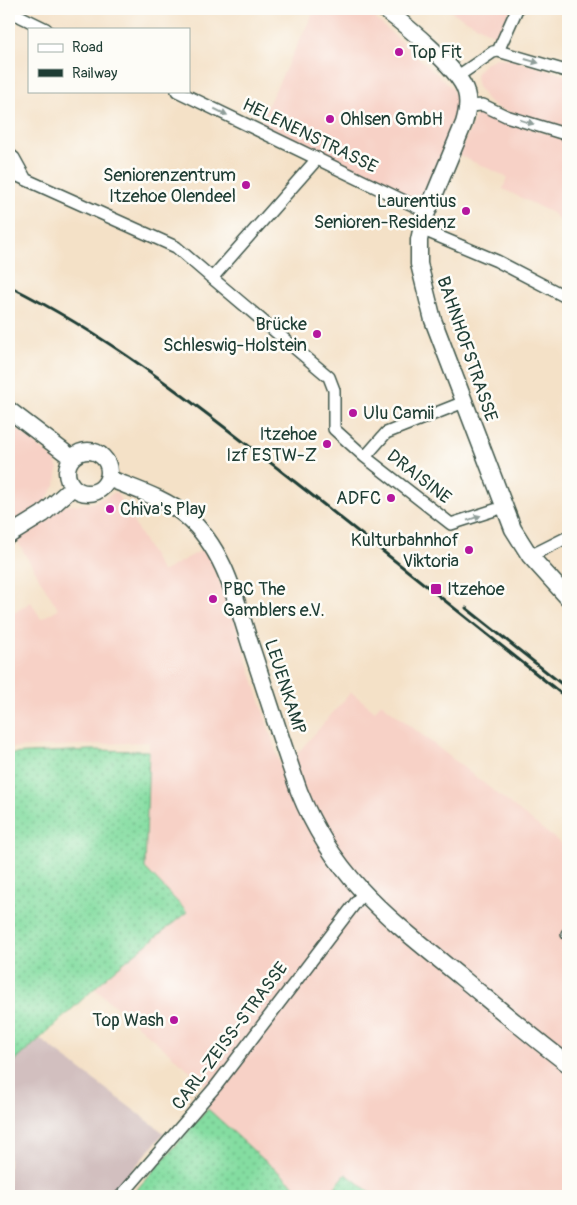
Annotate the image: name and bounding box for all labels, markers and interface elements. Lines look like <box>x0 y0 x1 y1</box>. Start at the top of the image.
legend <box>28 28 190 92</box>
text: Road <box>72 38 103 57</box>
place label: Top Fit <box>409 41 462 64</box>
marker: Top Fit <box>393 46 405 58</box>
one-way arrow <box>525 58 540 66</box>
text: Railway <box>72 64 118 83</box>
street label: HELENENSTRASSE <box>239 93 381 179</box>
one-way arrow <box>214 108 228 116</box>
place label: Ohlsen GmbH <box>340 108 443 131</box>
marker: Ohlsen GmbH <box>324 113 336 125</box>
one-way arrow <box>520 119 535 127</box>
place label: Seniorenzentrum Itzehoe Olendeel <box>103 164 236 208</box>
marker: Seniorenzentrum Itzehoe Olendeel <box>240 179 252 191</box>
place label: Laurentius Senioren-Residenz <box>314 190 456 234</box>
marker: Laurentius Senioren-Residenz <box>460 205 472 217</box>
street label: BAHNHOFSTRASSE <box>431 273 503 425</box>
place label: Brücke Schleswig-Holstein <box>163 313 307 357</box>
marker: Brücke Schleswig-Holstein <box>311 328 323 340</box>
place label: Ulu Camii <box>363 402 434 425</box>
marker: Ulu Camii <box>347 407 359 419</box>
place label: Itzehoe Izf ESTW-Z <box>226 423 317 467</box>
marker: Itzehoe Izf ESTW-Z <box>321 438 333 450</box>
street label: DRAISINE <box>382 445 456 509</box>
place label: ADFC <box>336 487 381 510</box>
marker: ADFC <box>385 492 397 504</box>
place label: Chiva's Play <box>120 498 206 521</box>
marker: Chiva's Play <box>104 503 116 515</box>
one-way arrow <box>467 514 482 521</box>
place label: Kulturbahnhof Viktoria <box>351 529 460 573</box>
marker: Kulturbahnhof Viktoria <box>463 544 475 556</box>
place label: PBC The Gamblers e.V. <box>223 578 325 622</box>
place label: Itzehoe <box>447 578 505 601</box>
marker: Itzehoe <box>429 582 443 596</box>
marker: PBC The Gamblers e.V. <box>207 593 219 605</box>
street label: LEUENKAMP <box>259 636 311 738</box>
street label: CARL-ZEISS-STRASSE <box>167 957 293 1115</box>
place label: Top Wash <box>92 1009 164 1032</box>
marker: Top Wash <box>168 1014 180 1026</box>

